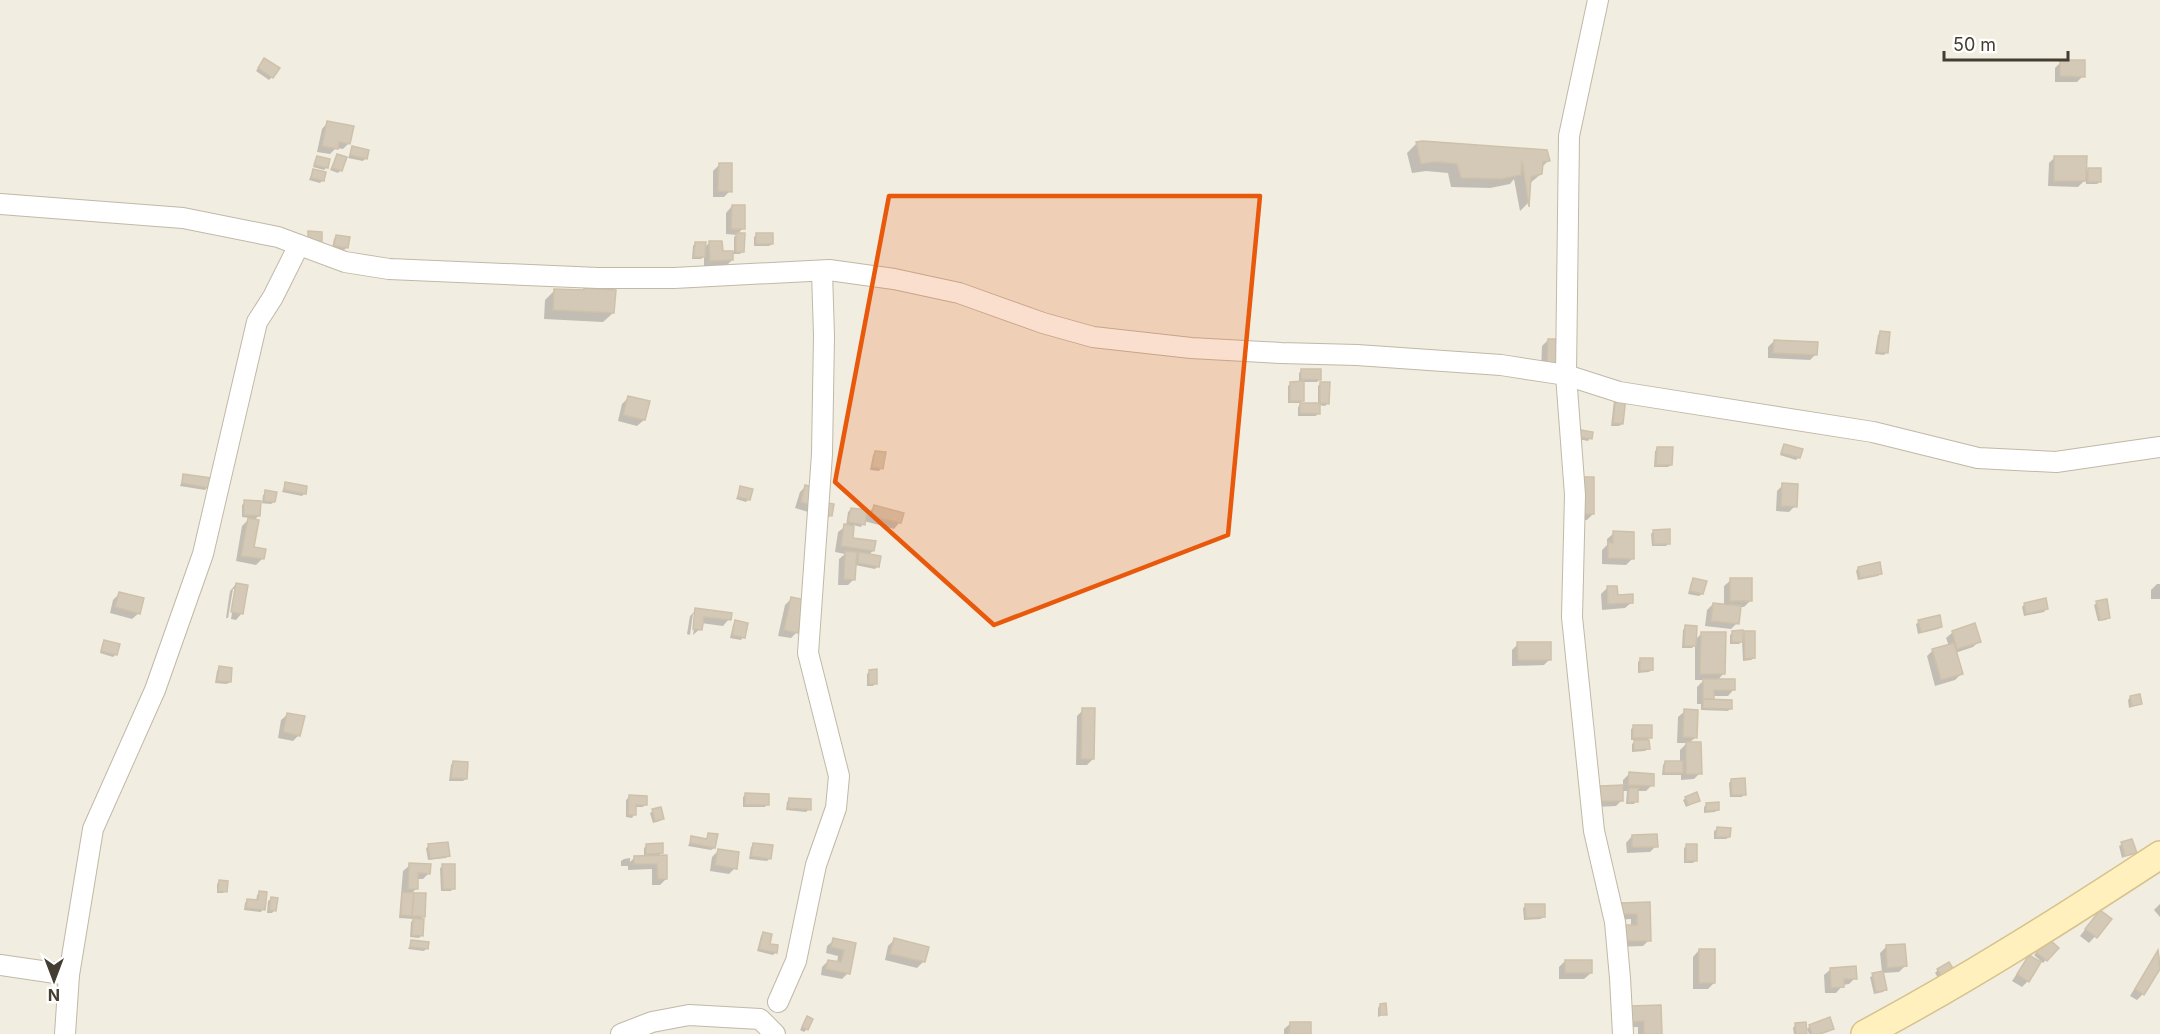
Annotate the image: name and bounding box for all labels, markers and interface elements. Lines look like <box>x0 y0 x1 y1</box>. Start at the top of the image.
scale bar <box>1944 24 2068 62</box>
text: 50 m <box>1953 34 1996 55</box>
north arrow <box>24 950 84 1010</box>
text: N <box>48 985 60 1005</box>

